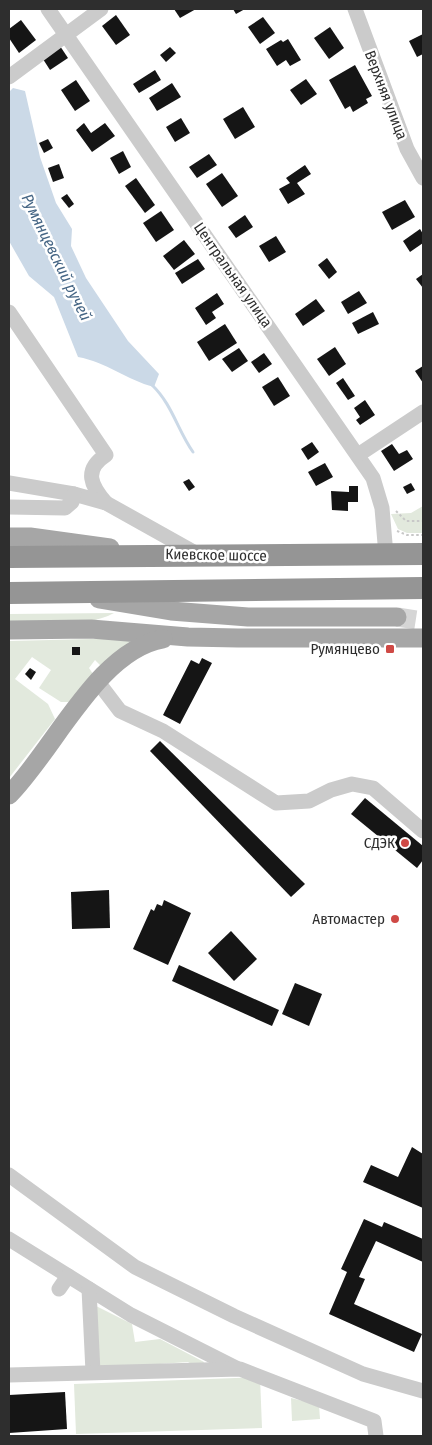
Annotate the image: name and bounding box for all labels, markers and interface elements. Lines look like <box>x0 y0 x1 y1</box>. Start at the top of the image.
street label: Верхняя улица <box>361 48 411 142</box>
water label: Румянцевский ручей <box>18 191 96 324</box>
street label: Центральная улица <box>190 219 276 331</box>
street label: Киевское шоссе <box>165 545 267 565</box>
place label: Румянцево <box>310 640 380 658</box>
marker: Румянцево <box>384 643 396 655</box>
place label: СДЭК <box>364 834 395 852</box>
marker: СДЭК <box>399 837 411 849</box>
place label: Автомастер <box>312 910 385 928</box>
marker: Автомастер <box>389 913 401 925</box>

